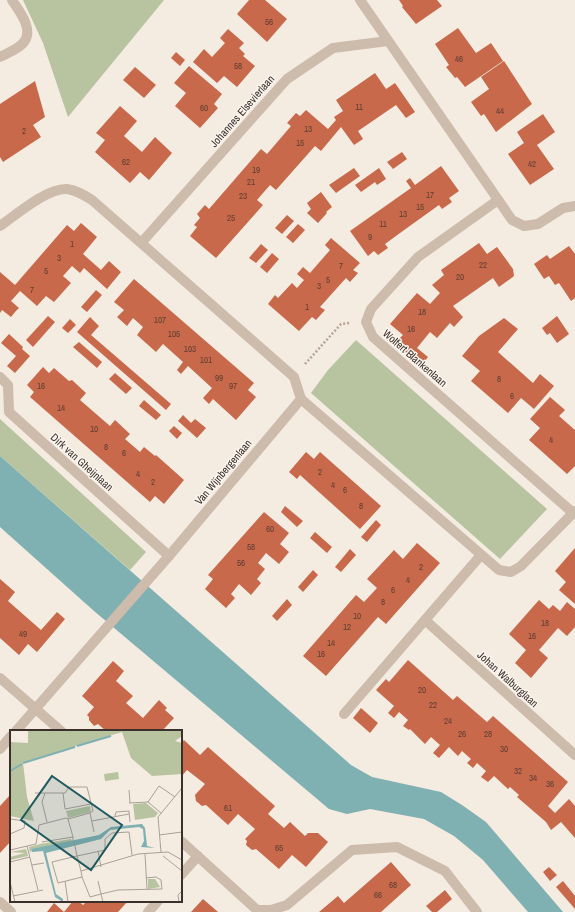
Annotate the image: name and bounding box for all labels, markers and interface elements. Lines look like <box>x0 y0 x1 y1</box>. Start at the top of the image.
house number: 56 <box>265 16 273 28</box>
house number: 46 <box>455 53 463 65</box>
house number: 58 <box>234 60 242 72</box>
street label: Johannes Elsevierlaan <box>207 72 277 150</box>
house number: 11 <box>355 101 363 113</box>
house number: 60 <box>200 102 208 114</box>
house number: 44 <box>496 105 504 117</box>
house number: 13 <box>304 123 312 135</box>
house number: 2 <box>22 125 26 137</box>
house number: 15 <box>296 137 304 149</box>
house number: 62 <box>122 156 130 168</box>
house number: 42 <box>528 158 536 170</box>
house number: 19 <box>252 164 260 176</box>
house number: 21 <box>247 176 255 188</box>
house number: 17 <box>426 189 434 201</box>
house number: 23 <box>239 190 247 202</box>
house number: 15 <box>416 201 424 213</box>
house number: 13 <box>399 208 407 220</box>
house number: 25 <box>227 212 235 224</box>
house number: 11 <box>379 218 387 230</box>
house number: 9 <box>368 231 372 243</box>
house number: 1 <box>70 238 74 250</box>
house number: 3 <box>57 252 61 264</box>
house number: 22 <box>479 259 487 271</box>
house number: 7 <box>339 260 343 272</box>
house number: 5 <box>44 265 48 277</box>
house number: 20 <box>456 271 464 283</box>
house number: 5 <box>326 274 330 286</box>
house number: 3 <box>317 280 321 292</box>
house number: 7 <box>30 284 34 296</box>
house number: 1 <box>305 301 309 313</box>
house number: 18 <box>418 306 426 318</box>
house number: 107 <box>154 314 166 326</box>
house number: 16 <box>407 323 415 335</box>
street label: Wolfert Blankenlaan <box>380 326 450 390</box>
house number: 105 <box>168 328 180 340</box>
house number: 103 <box>184 343 196 355</box>
house number: 101 <box>200 354 212 366</box>
house number: 99 <box>215 372 223 384</box>
house number: 8 <box>497 373 501 385</box>
house number: 16 <box>37 380 45 392</box>
house number: 97 <box>229 380 237 392</box>
house number: 6 <box>510 390 514 402</box>
house number: 14 <box>57 402 65 414</box>
house number: 10 <box>90 423 98 435</box>
street label: Dirk van Gheijnlaan <box>48 430 116 494</box>
house number: 4 <box>549 434 553 446</box>
street label: Van Wijnbergenlaan <box>192 436 254 508</box>
house number: 8 <box>104 441 108 453</box>
house number: 6 <box>122 447 126 459</box>
house number: 2 <box>318 466 322 478</box>
house number: 4 <box>136 468 140 480</box>
house number: 2 <box>151 476 155 488</box>
house number: 4 <box>331 479 335 491</box>
house number: 6 <box>343 484 347 496</box>
house number: 8 <box>359 500 363 512</box>
house number: 60 <box>266 523 274 535</box>
house number: 58 <box>247 541 255 553</box>
house number: 56 <box>237 557 245 569</box>
house number: 2 <box>419 561 423 573</box>
house number: 4 <box>406 574 410 586</box>
house number: 6 <box>391 584 395 596</box>
house number: 8 <box>381 596 385 608</box>
house number: 10 <box>353 610 361 622</box>
house number: 18 <box>541 617 549 629</box>
house number: 12 <box>343 621 351 633</box>
house number: 49 <box>19 628 27 640</box>
house number: 16 <box>528 630 536 642</box>
house number: 14 <box>327 637 335 649</box>
house number: 16 <box>317 648 325 660</box>
street label: Johan Walburglaan <box>475 648 541 710</box>
house number: 20 <box>418 684 426 696</box>
house number: 22 <box>429 699 437 711</box>
house number: 24 <box>444 715 452 727</box>
house number: 26 <box>458 728 466 740</box>
house number: 28 <box>484 728 492 740</box>
inset map <box>10 730 182 902</box>
house number: 30 <box>500 743 508 755</box>
house number: 32 <box>514 765 522 777</box>
house number: 34 <box>529 772 537 784</box>
house number: 36 <box>546 778 554 790</box>
house number: 61 <box>224 802 232 814</box>
house number: 65 <box>275 842 283 854</box>
house number: 68 <box>389 879 397 891</box>
house number: 66 <box>374 889 382 901</box>

